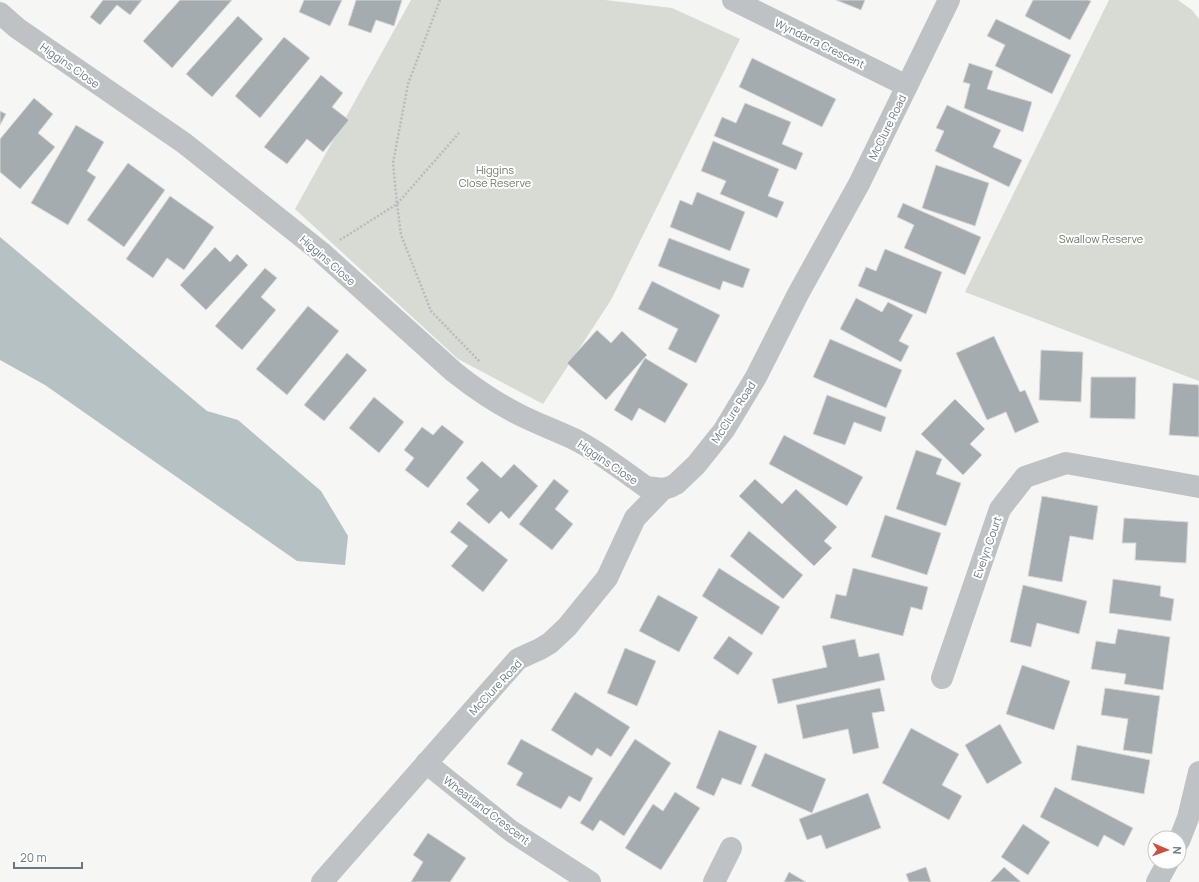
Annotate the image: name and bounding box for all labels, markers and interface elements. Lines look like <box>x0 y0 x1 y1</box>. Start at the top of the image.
street label: Wyndarra Crescent <box>773 15 867 71</box>
street label: Higgins Close <box>37 39 103 91</box>
street label: McClure Road <box>865 92 909 162</box>
park label: Higgins Close Reserve <box>459 162 532 190</box>
park label: Swallow Reserve <box>1059 231 1144 246</box>
street label: Higgins Close <box>297 232 359 289</box>
street label: McClure Road <box>707 378 759 446</box>
street label: Higgins Close <box>575 436 641 488</box>
street label: Evelyn Court <box>969 514 1005 580</box>
street label: McClure Road <box>465 656 525 718</box>
street label: Wheatland Crescent <box>441 773 533 847</box>
north arrow <box>1147 830 1187 870</box>
scale bar <box>14 844 82 870</box>
text: N <box>1170 846 1185 855</box>
text: 20 m <box>20 849 47 866</box>

